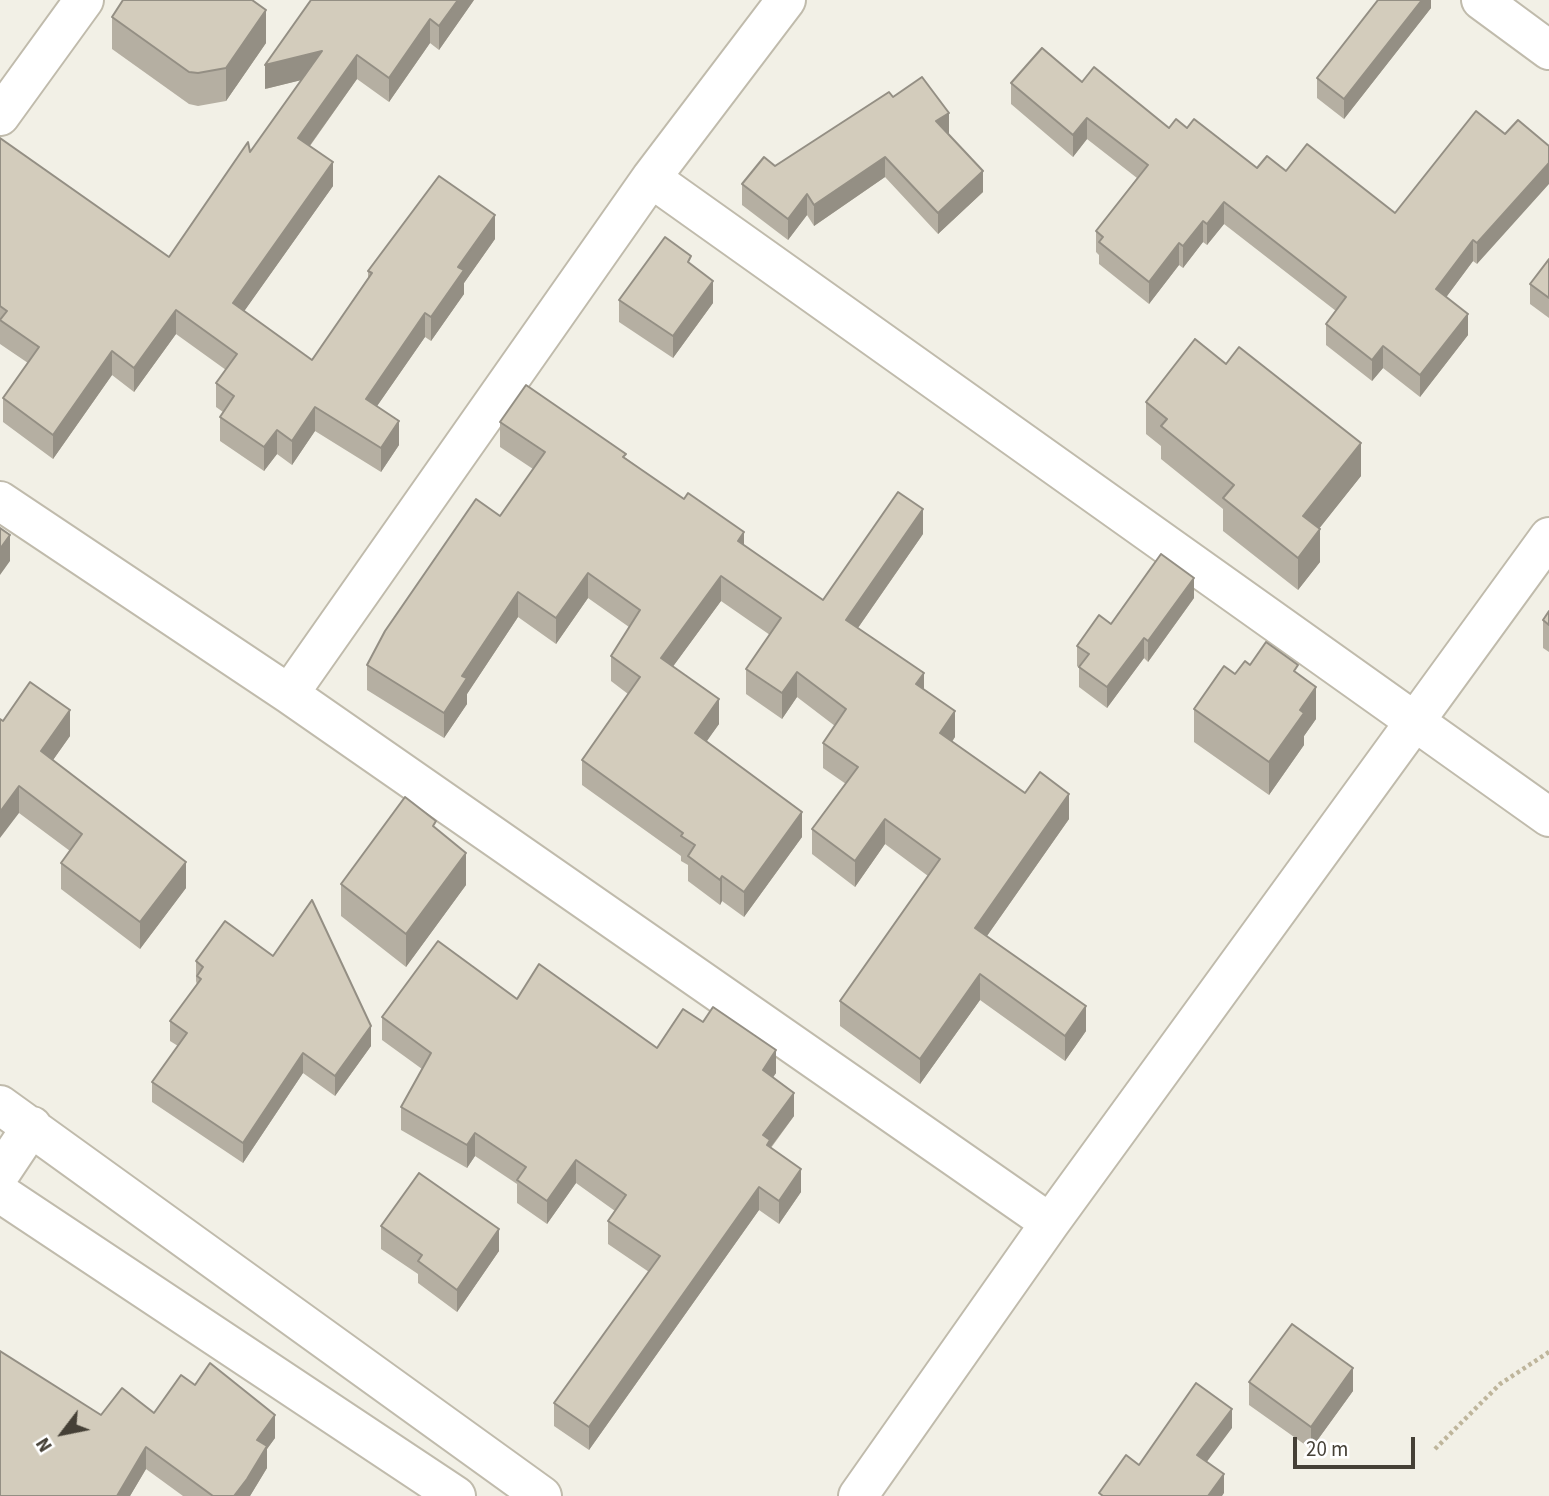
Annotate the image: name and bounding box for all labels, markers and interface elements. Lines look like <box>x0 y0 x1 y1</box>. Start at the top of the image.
north arrow <box>28 1398 98 1468</box>
scale bar <box>1297 1422 1420 1466</box>
text: N <box>30 1432 60 1457</box>
text: 20 m <box>1306 1434 1348 1464</box>

